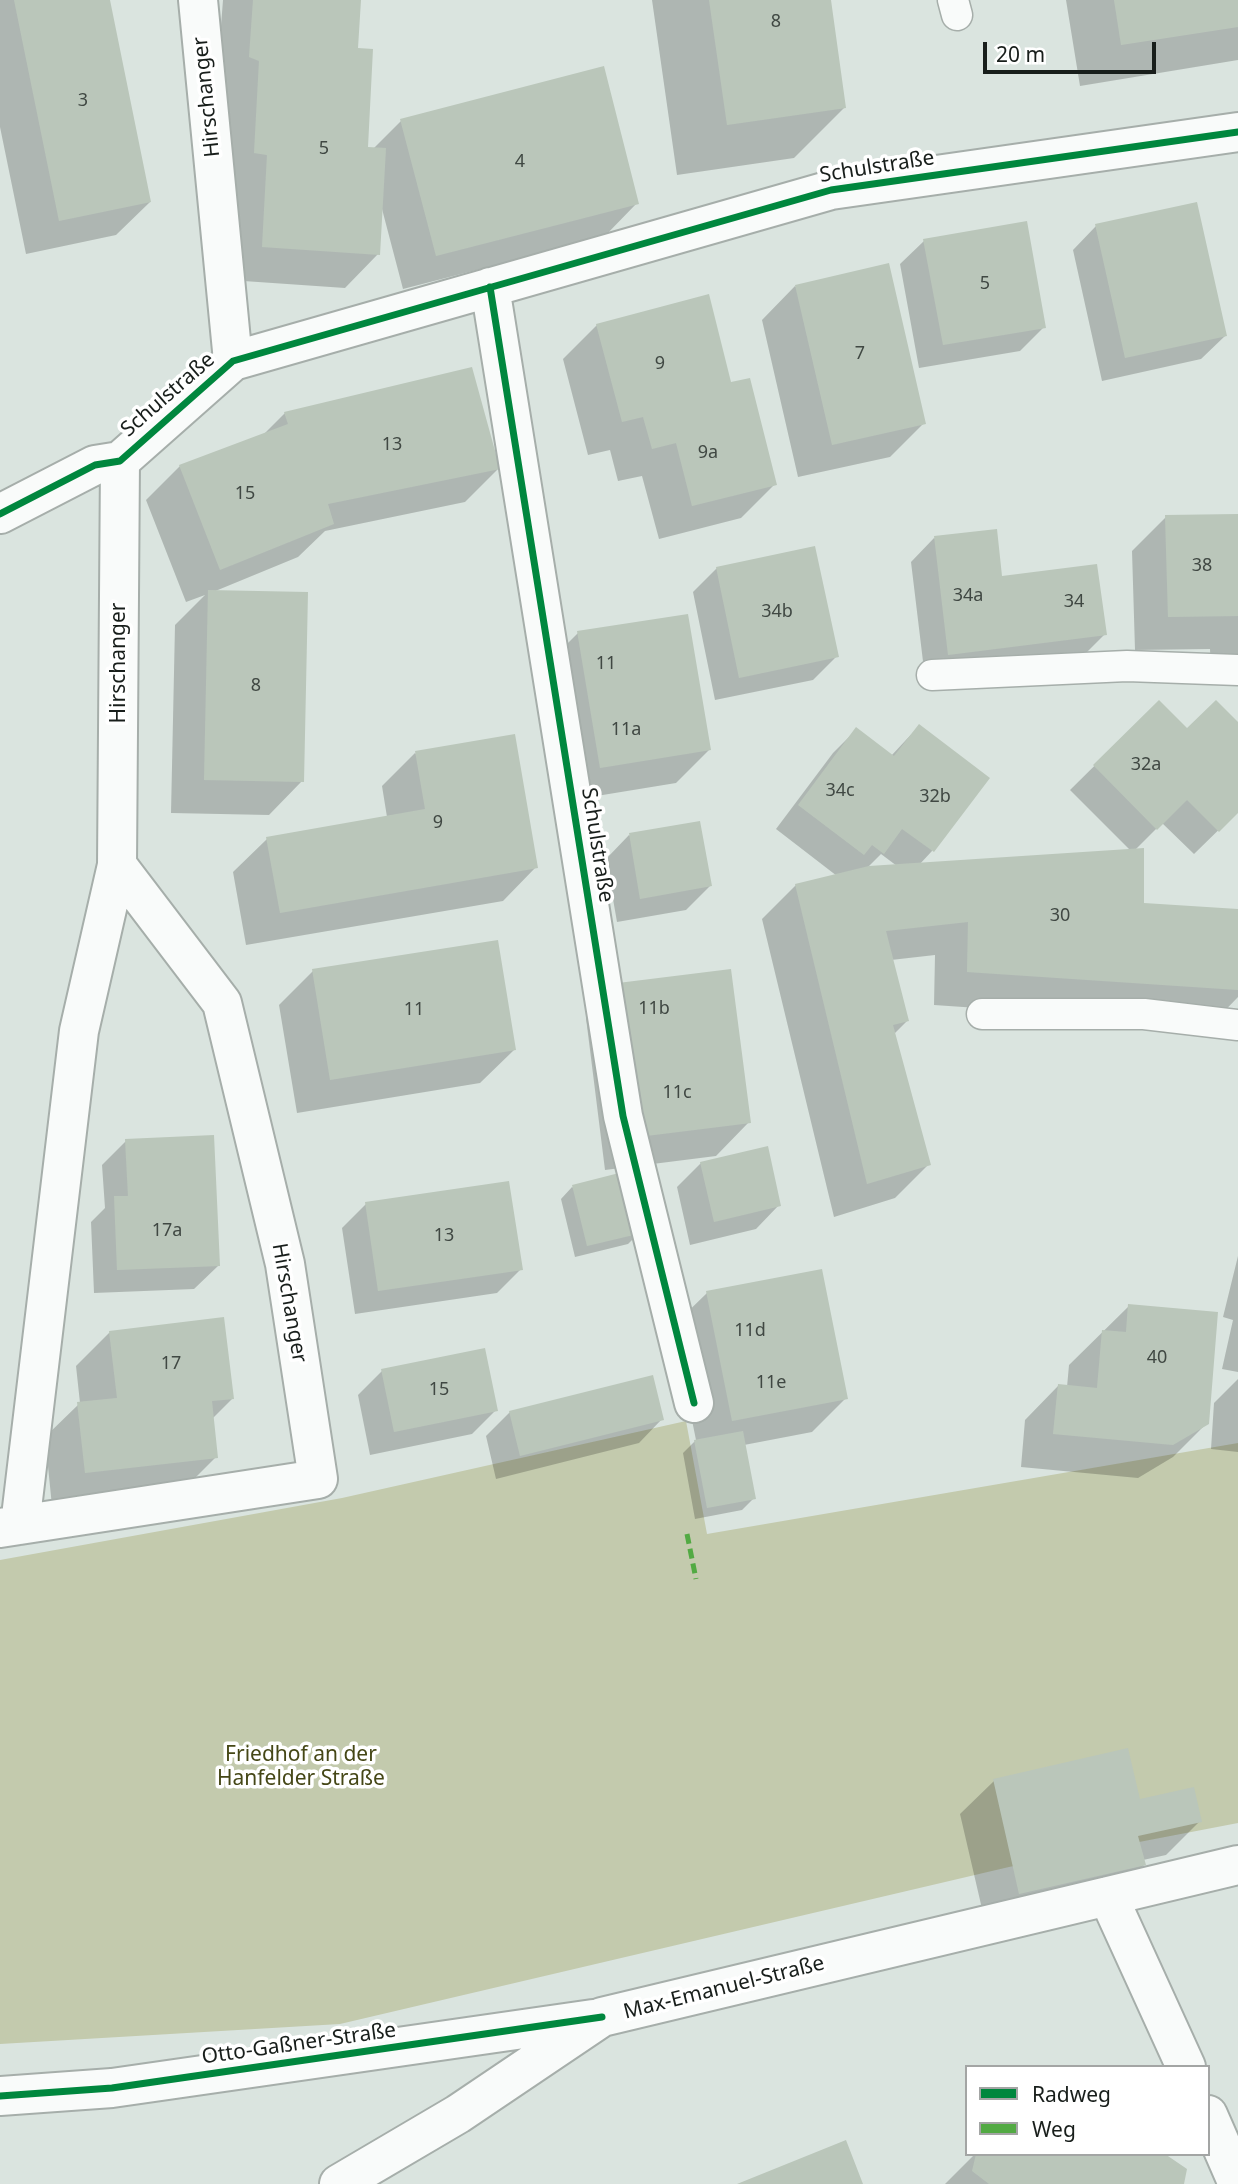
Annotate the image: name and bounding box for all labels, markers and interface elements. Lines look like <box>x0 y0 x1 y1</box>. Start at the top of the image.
house number: 8 <box>771 11 781 33</box>
scale bar <box>986 28 1159 72</box>
street label: Hirschanger <box>188 36 226 158</box>
text: 20 m <box>996 40 1045 68</box>
house number: 3 <box>78 90 88 112</box>
house number: 5 <box>319 138 329 160</box>
street label: Schulstraße <box>818 146 936 188</box>
house number: 4 <box>515 151 525 173</box>
house number: 5 <box>980 273 990 295</box>
house number: 7 <box>855 343 865 365</box>
street label: Schulstraße <box>116 348 220 442</box>
house number: 9 <box>655 353 665 375</box>
house number: 13 <box>382 434 402 456</box>
house number: 9a <box>698 442 718 464</box>
house number: 15 <box>235 483 255 505</box>
house number: 38 <box>1192 555 1212 577</box>
house number: 34a <box>953 585 983 607</box>
house number: 34 <box>1064 591 1084 613</box>
house number: 34b <box>761 601 793 623</box>
street label: Hirschanger <box>106 603 132 723</box>
house number: 11 <box>596 653 616 675</box>
house number: 8 <box>251 675 261 697</box>
house number: 11a <box>611 719 641 741</box>
house number: 32a <box>1131 754 1161 776</box>
house number: 34c <box>825 780 855 802</box>
street label: Schulstraße <box>576 786 618 904</box>
house number: 32b <box>919 786 951 808</box>
house number: 9 <box>433 812 443 834</box>
house number: 30 <box>1050 905 1070 927</box>
house number: 11b <box>638 998 670 1020</box>
house number: 11 <box>404 999 424 1021</box>
house number: 11c <box>662 1082 692 1104</box>
house number: 17a <box>152 1220 182 1242</box>
house number: 13 <box>434 1225 454 1247</box>
street label: Hirschanger <box>266 1241 312 1365</box>
house number: 11d <box>734 1320 766 1342</box>
house number: 40 <box>1147 1347 1167 1369</box>
house number: 17 <box>161 1353 181 1375</box>
house number: 11e <box>756 1372 786 1394</box>
house number: 15 <box>429 1379 449 1401</box>
park label: Friedhof an der Hanfelder Straße <box>217 1742 385 1792</box>
street label: Max-Emanuel-Straße <box>621 1951 827 2025</box>
street label: Otto-Gaßner-Straße <box>200 2018 398 2070</box>
legend <box>965 2065 1210 2156</box>
text: Radweg <box>1032 2080 1111 2108</box>
text: Weg <box>1032 2115 1076 2143</box>

